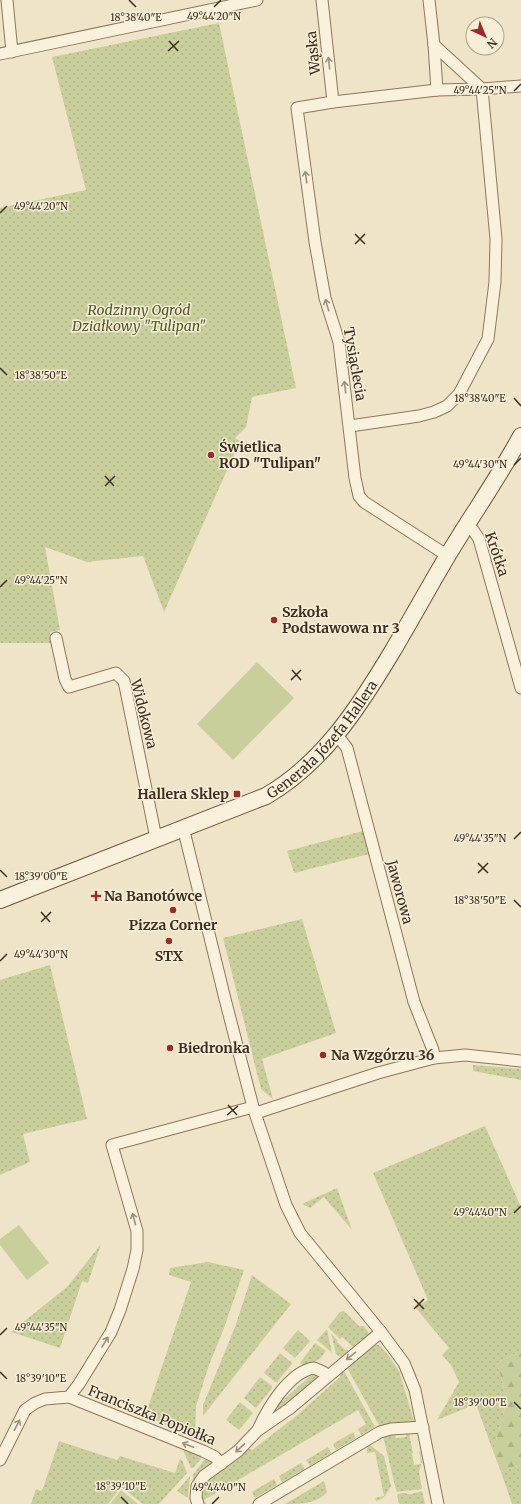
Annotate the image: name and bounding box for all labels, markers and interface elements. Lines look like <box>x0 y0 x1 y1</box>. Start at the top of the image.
text: 49°44'20"N <box>187 10 241 23</box>
text: 18°38'40"E <box>110 11 162 24</box>
north arrow <box>465 16 505 56</box>
street label: Wąska <box>302 30 324 77</box>
text: N <box>484 35 500 51</box>
one-way arrow <box>325 57 333 70</box>
text: 49°44'25"N <box>453 84 507 97</box>
one-way arrow <box>303 171 310 184</box>
text: 49°44'20"N <box>14 200 68 213</box>
one-way arrow <box>323 298 330 311</box>
park label: Rodzinny Ogród Działkowy "Tulipan" <box>71 301 206 335</box>
street label: Tysiąclecia <box>340 326 370 403</box>
text: 18°38'50"E <box>15 369 68 382</box>
one-way arrow <box>341 381 349 394</box>
text: 18°38'40"E <box>454 392 506 405</box>
place label: Świetlica ROD "Tulipan" <box>219 438 321 472</box>
marker: Świetlica ROD "Tulipan" <box>206 450 216 460</box>
text: 49°44'30"N <box>453 458 507 471</box>
street label: Krótka <box>481 529 513 579</box>
text: 49°44'25"N <box>14 574 68 587</box>
place label: Szkoła Podstawowa nr 3 <box>282 603 400 637</box>
marker: Szkoła Podstawowa nr 3 <box>269 615 279 625</box>
street label: Widokowa <box>126 676 161 751</box>
street label: Generała Józefa Hallera <box>263 676 382 803</box>
place label: Hallera Sklep <box>137 785 229 803</box>
marker: Hallera Sklep <box>232 789 242 799</box>
text: 49°44'35"N <box>454 832 507 845</box>
street label: Jaworowa <box>383 857 417 926</box>
text: 18°39'00"E <box>15 870 68 883</box>
place label: Na Banotówce <box>104 887 202 905</box>
marker: Na Banotówce <box>91 891 101 901</box>
text: 18°38'50"E <box>454 894 507 907</box>
marker: Pizza Corner <box>168 905 178 915</box>
place label: Pizza Corner <box>129 916 218 934</box>
marker: STX <box>164 936 174 946</box>
place label: STX <box>155 947 184 965</box>
text: 49°44'30"N <box>14 948 68 961</box>
place label: Biedronka <box>178 1039 250 1057</box>
marker: Biedronka <box>165 1043 175 1053</box>
place label: Na Wzgórzu 36 <box>331 1046 435 1064</box>
marker: Na Wzgórzu 36 <box>318 1050 328 1060</box>
text: 49°44'40"N <box>453 1206 507 1219</box>
one-way arrow <box>130 1212 137 1225</box>
text: 49°44'35"N <box>15 1321 68 1334</box>
one-way arrow <box>101 1336 109 1348</box>
one-way arrow <box>345 1352 356 1361</box>
text: 18°39'10"E <box>16 1372 67 1385</box>
street label: Franciszka Popiołka <box>86 1381 219 1449</box>
text: 18°39'00"E <box>454 1396 507 1409</box>
one-way arrow <box>14 1419 21 1431</box>
one-way arrow <box>182 1441 194 1448</box>
one-way arrow <box>235 1443 245 1453</box>
text: 18°39'10"E <box>96 1480 147 1493</box>
text: 49°44'40"N <box>192 1481 246 1494</box>

